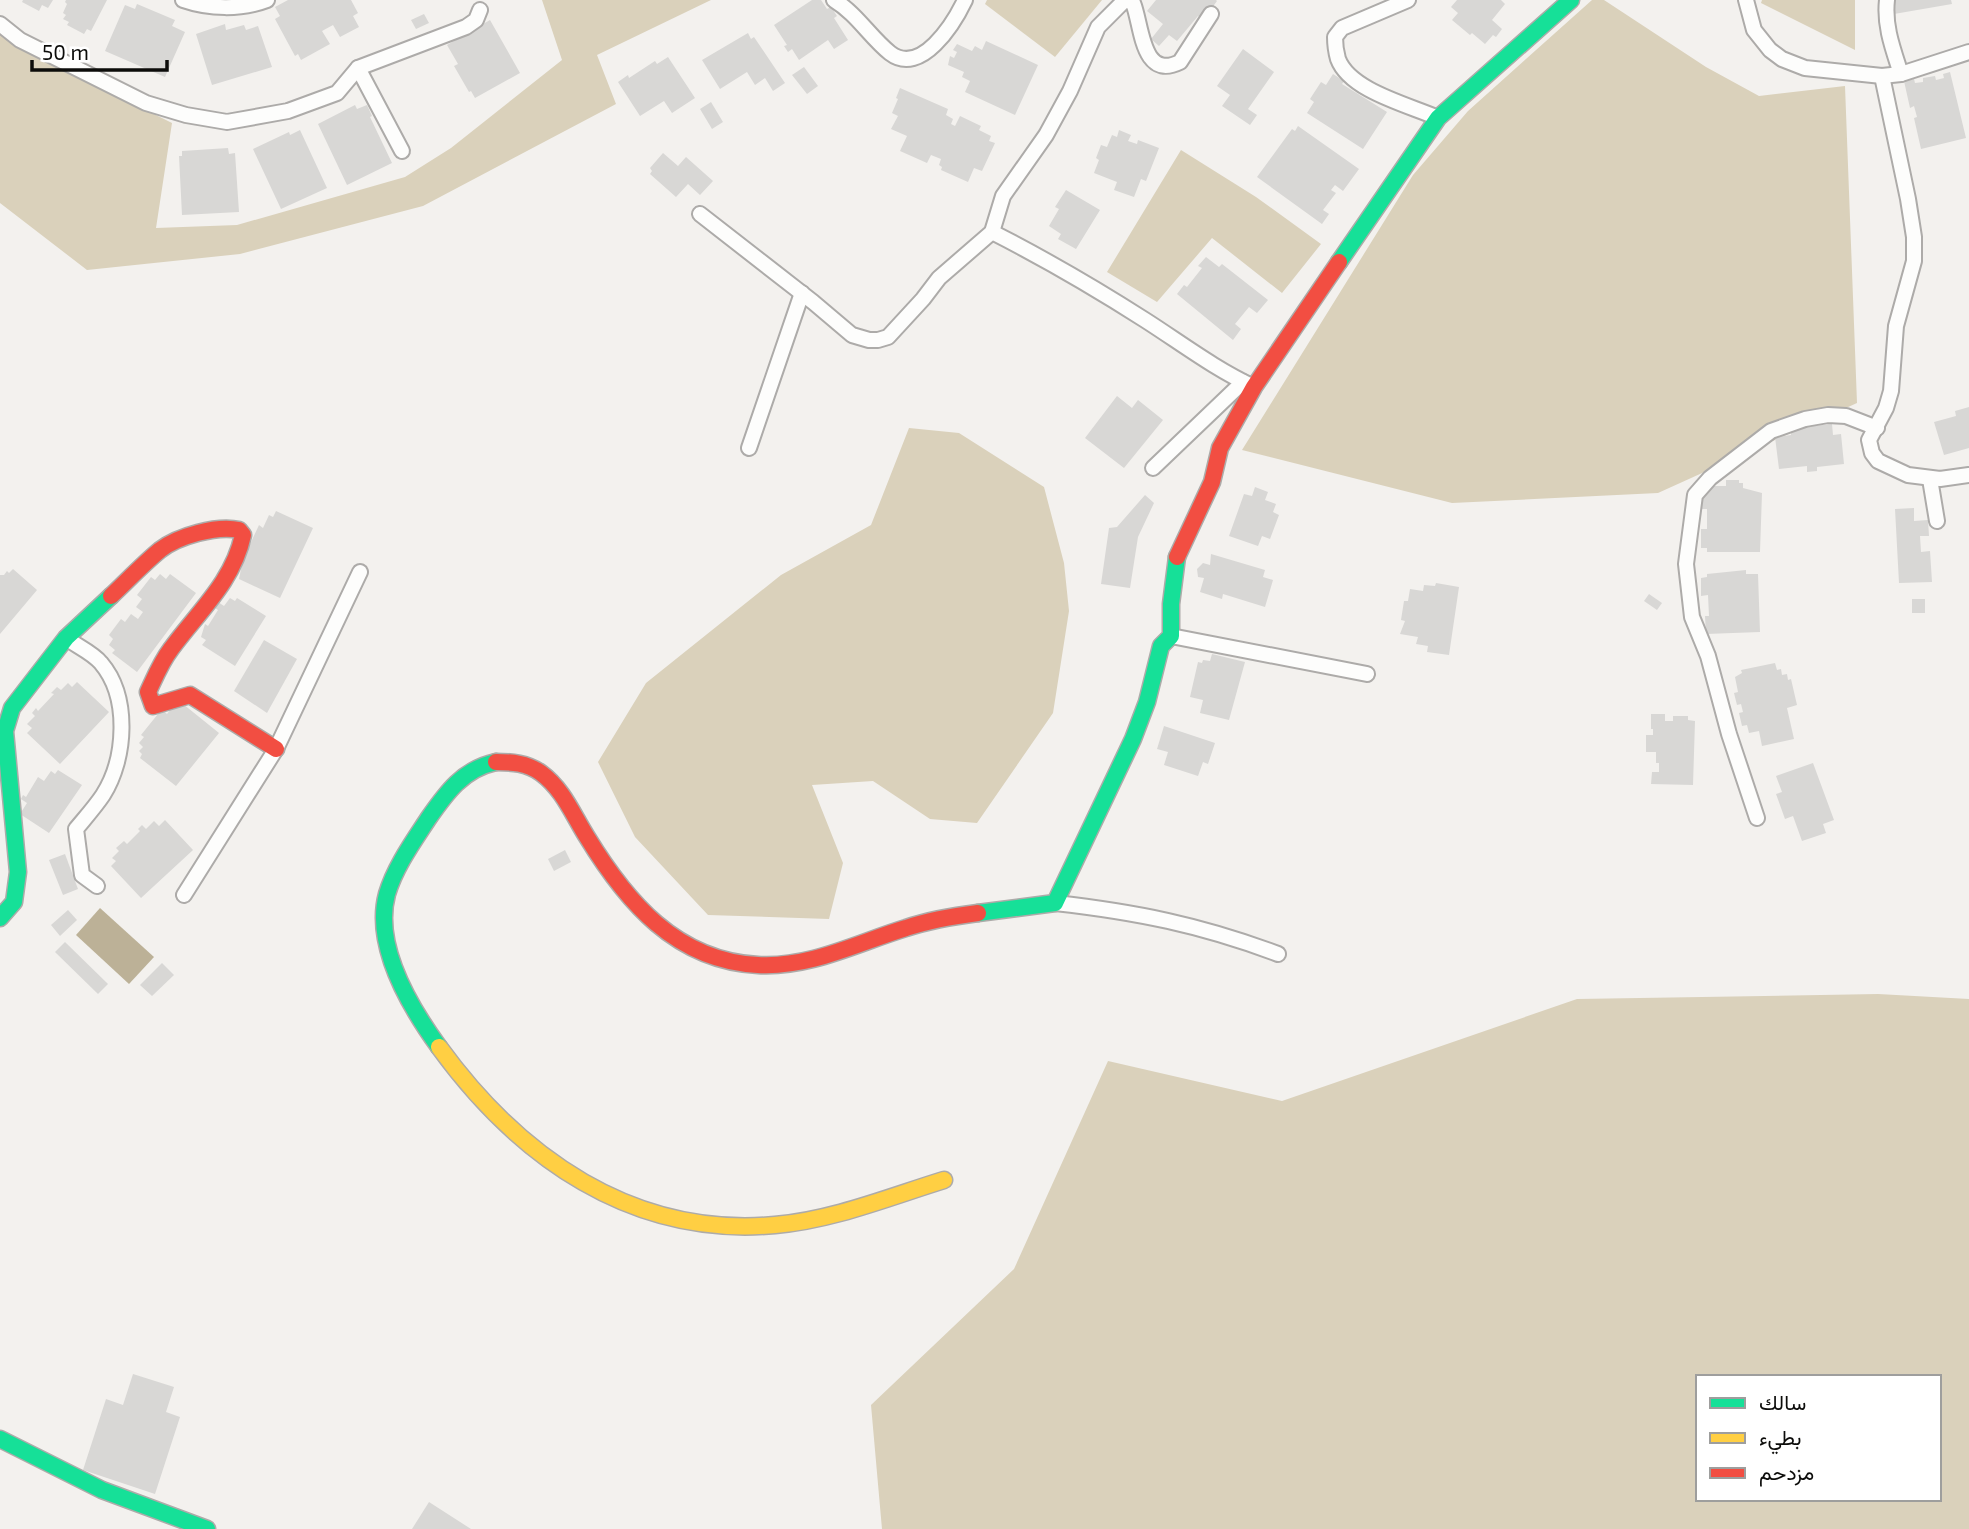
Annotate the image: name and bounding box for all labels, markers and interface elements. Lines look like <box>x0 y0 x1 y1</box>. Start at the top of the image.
scale bar <box>32 28 166 72</box>
text: 50 m <box>42 39 89 64</box>
legend <box>1696 1375 1941 1501</box>
text: سالك <box>1759 1389 1806 1414</box>
text: بطيء <box>1759 1424 1802 1455</box>
text: مزدحم <box>1759 1459 1814 1487</box>

